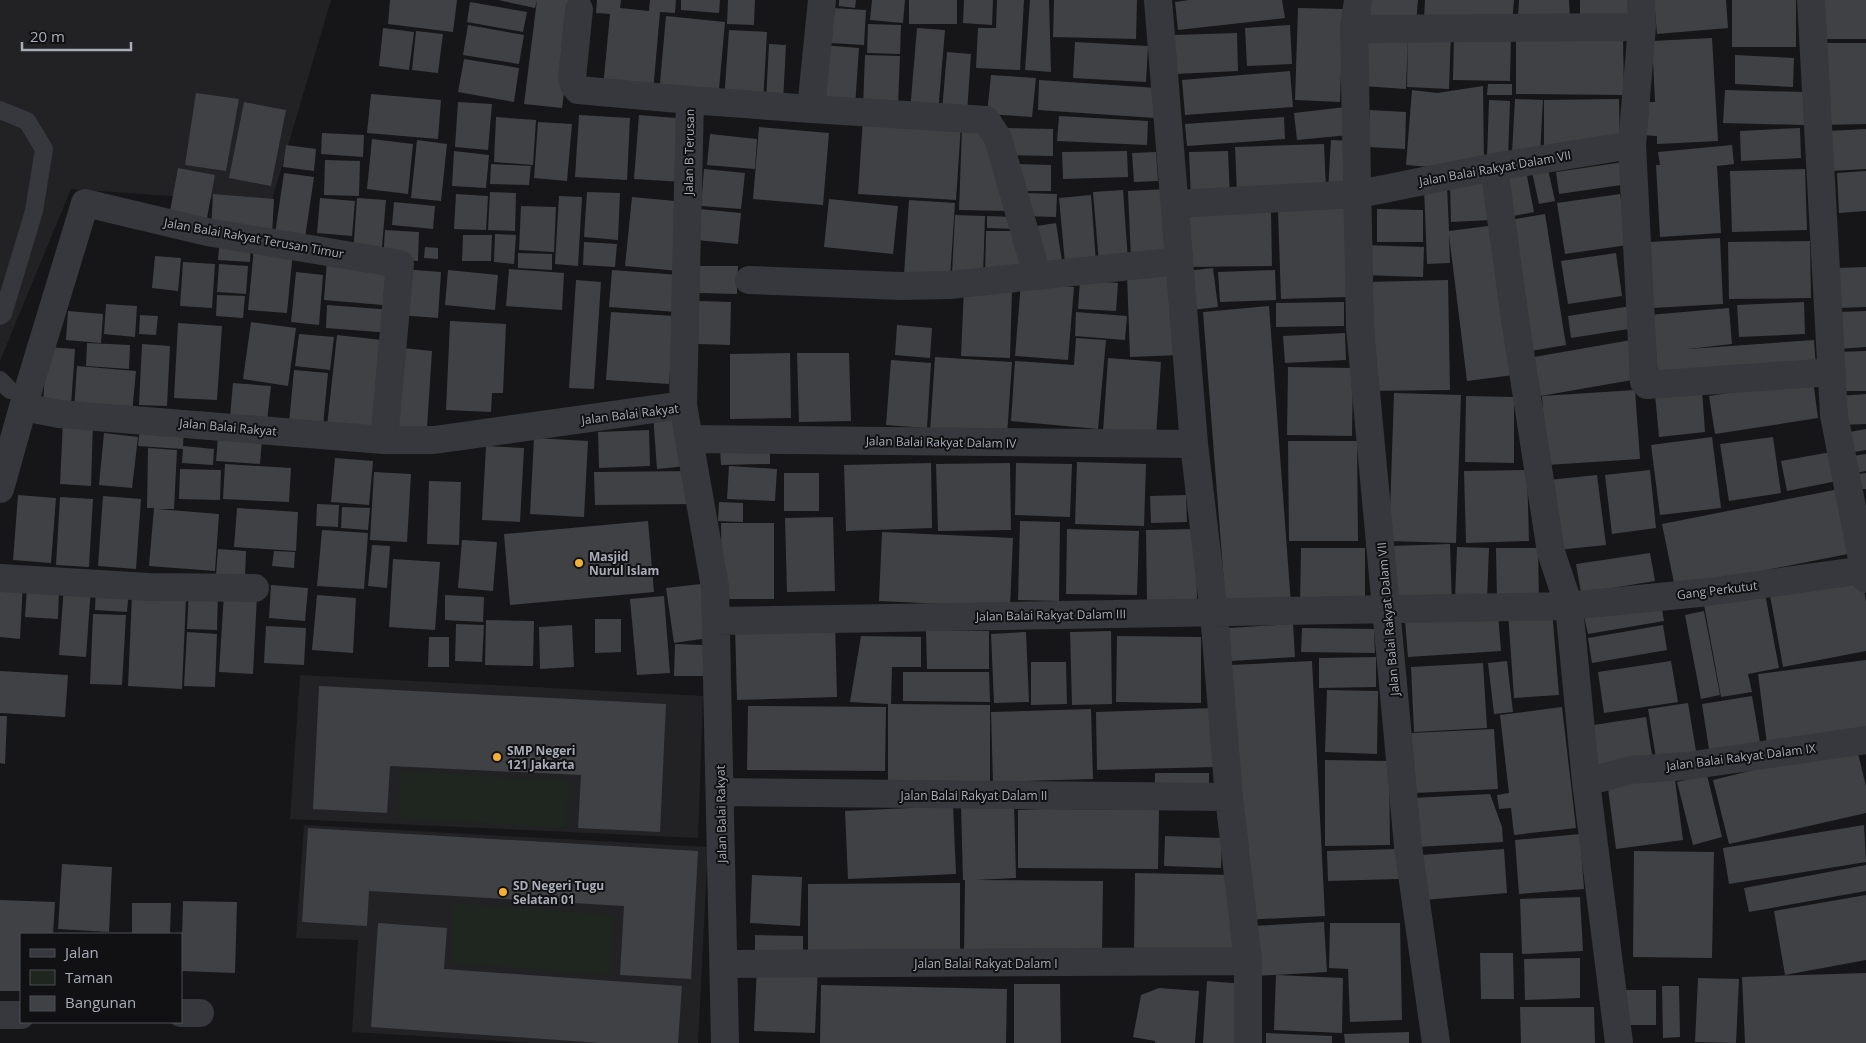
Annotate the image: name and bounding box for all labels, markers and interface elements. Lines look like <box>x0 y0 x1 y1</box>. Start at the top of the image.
scale bar <box>22 20 131 52</box>
text: 20 m <box>30 26 65 46</box>
street label: Jalan B Terusan <box>680 109 698 196</box>
street label: Jalan Balai Rakyat Dalam VII <box>1417 146 1572 190</box>
street label: Jalan Balai Rakyat Terusan Timur <box>162 214 345 262</box>
street label: Jalan Balai Rakyat <box>579 400 680 429</box>
street label: Jalan Balai Rakyat <box>178 414 277 440</box>
street label: Jalan Balai Rakyat Dalam IV <box>865 432 1017 452</box>
street label: Jalan Balai Rakyat Dalam VII <box>1373 542 1403 697</box>
place label: Masjid Nurul Islam <box>589 548 659 579</box>
marker: Masjid Nurul Islam <box>573 557 585 569</box>
street label: Gang Perkutut <box>1676 577 1758 603</box>
street label: Jalan Balai Rakyat Dalam III <box>975 605 1126 625</box>
street label: Jalan Balai Rakyat Dalam IX <box>1664 739 1817 775</box>
place label: SMP Negeri 121 Jakarta <box>507 742 575 773</box>
marker: SMP Negeri 121 Jakarta <box>491 751 503 763</box>
street label: Jalan Balai Rakyat <box>712 765 730 864</box>
street label: Jalan Balai Rakyat Dalam II <box>900 787 1047 804</box>
place label: SD Negeri Tugu Selatan 01 <box>513 877 604 908</box>
marker: SD Negeri Tugu Selatan 01 <box>497 886 509 898</box>
legend <box>20 933 182 1023</box>
text: Jalan <box>63 942 99 962</box>
street label: Jalan Balai Rakyat Dalam I <box>913 955 1058 972</box>
text: Taman <box>65 967 113 987</box>
text: Bangunan <box>65 992 136 1012</box>

